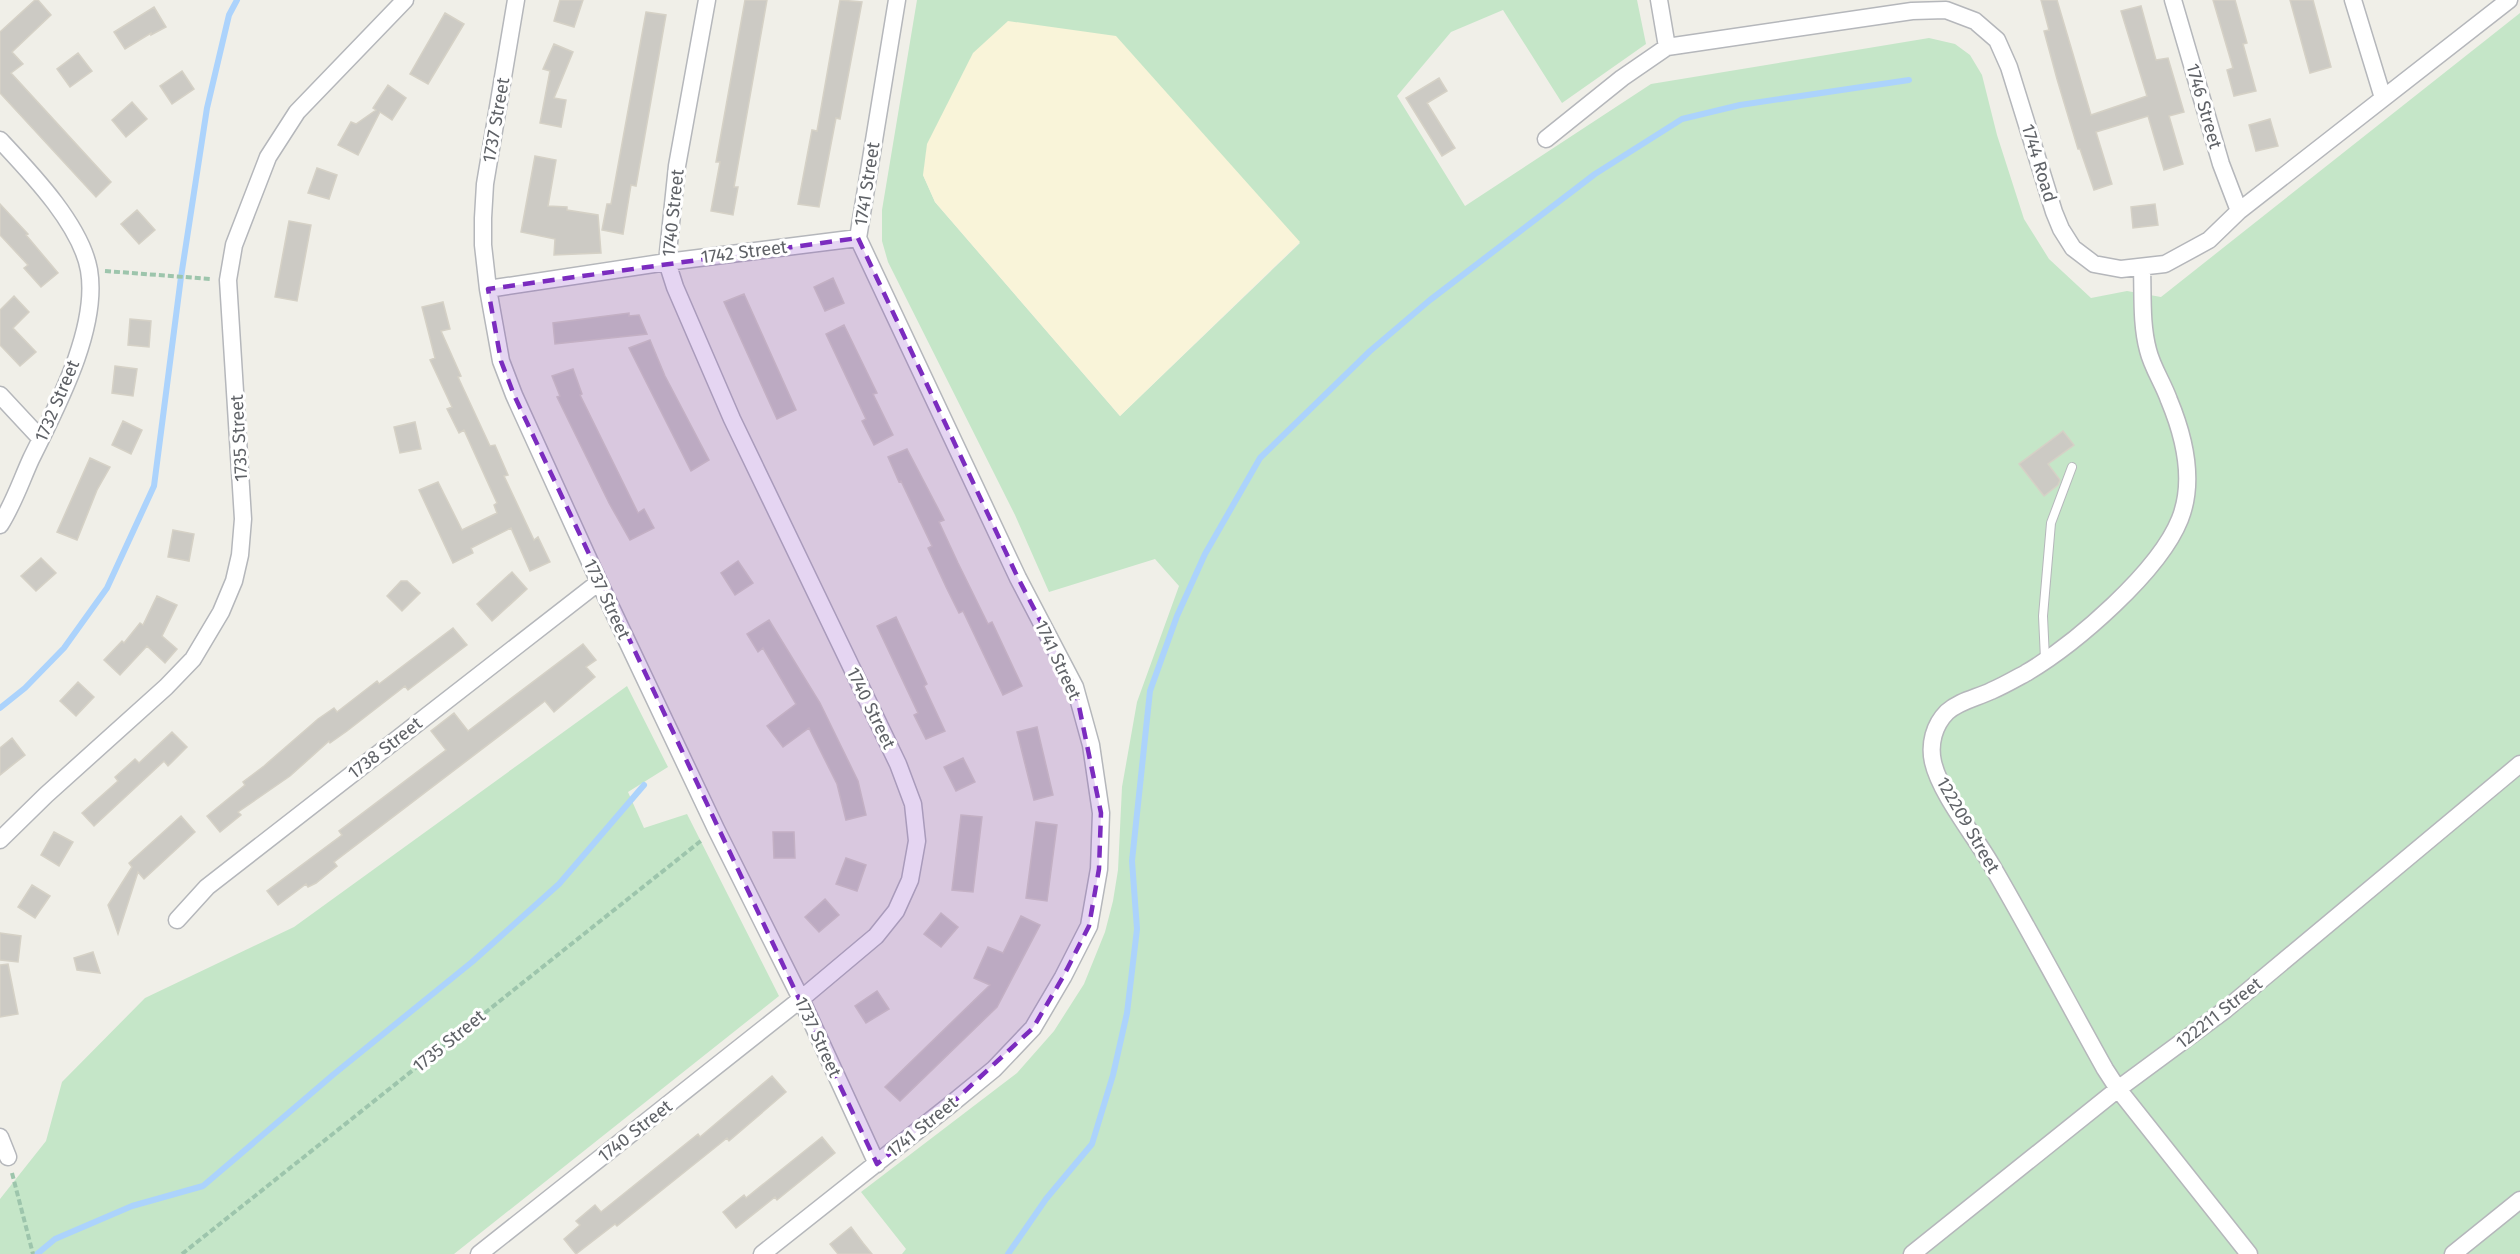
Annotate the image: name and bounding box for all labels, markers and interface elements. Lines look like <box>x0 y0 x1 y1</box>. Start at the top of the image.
street label: 1746 Street <box>2181 61 2227 152</box>
street label: 1737 Street <box>478 75 514 164</box>
street label: 1744 Road <box>2017 121 2061 205</box>
street label: 1741 Street <box>849 140 885 228</box>
street label: 1740 Street <box>657 167 689 258</box>
street label: 1742 Street <box>700 236 789 268</box>
street label: 1732 Street <box>30 356 84 445</box>
street label: 1735 Street <box>226 393 252 482</box>
street label: 1737 Street <box>579 555 635 643</box>
street label: 1741 Street <box>1030 617 1086 704</box>
street label: 1740 Street <box>842 663 900 753</box>
street label: 1738 Street <box>344 712 427 784</box>
street label: 122209 Street <box>1932 773 2005 877</box>
street label: 122211 Street <box>2172 972 2267 1053</box>
street label: 1737 Street <box>790 993 846 1081</box>
street label: 1735 Street <box>408 1005 490 1077</box>
street label: 1741 Street <box>882 1091 962 1162</box>
street label: 1740 Street <box>593 1095 677 1167</box>

